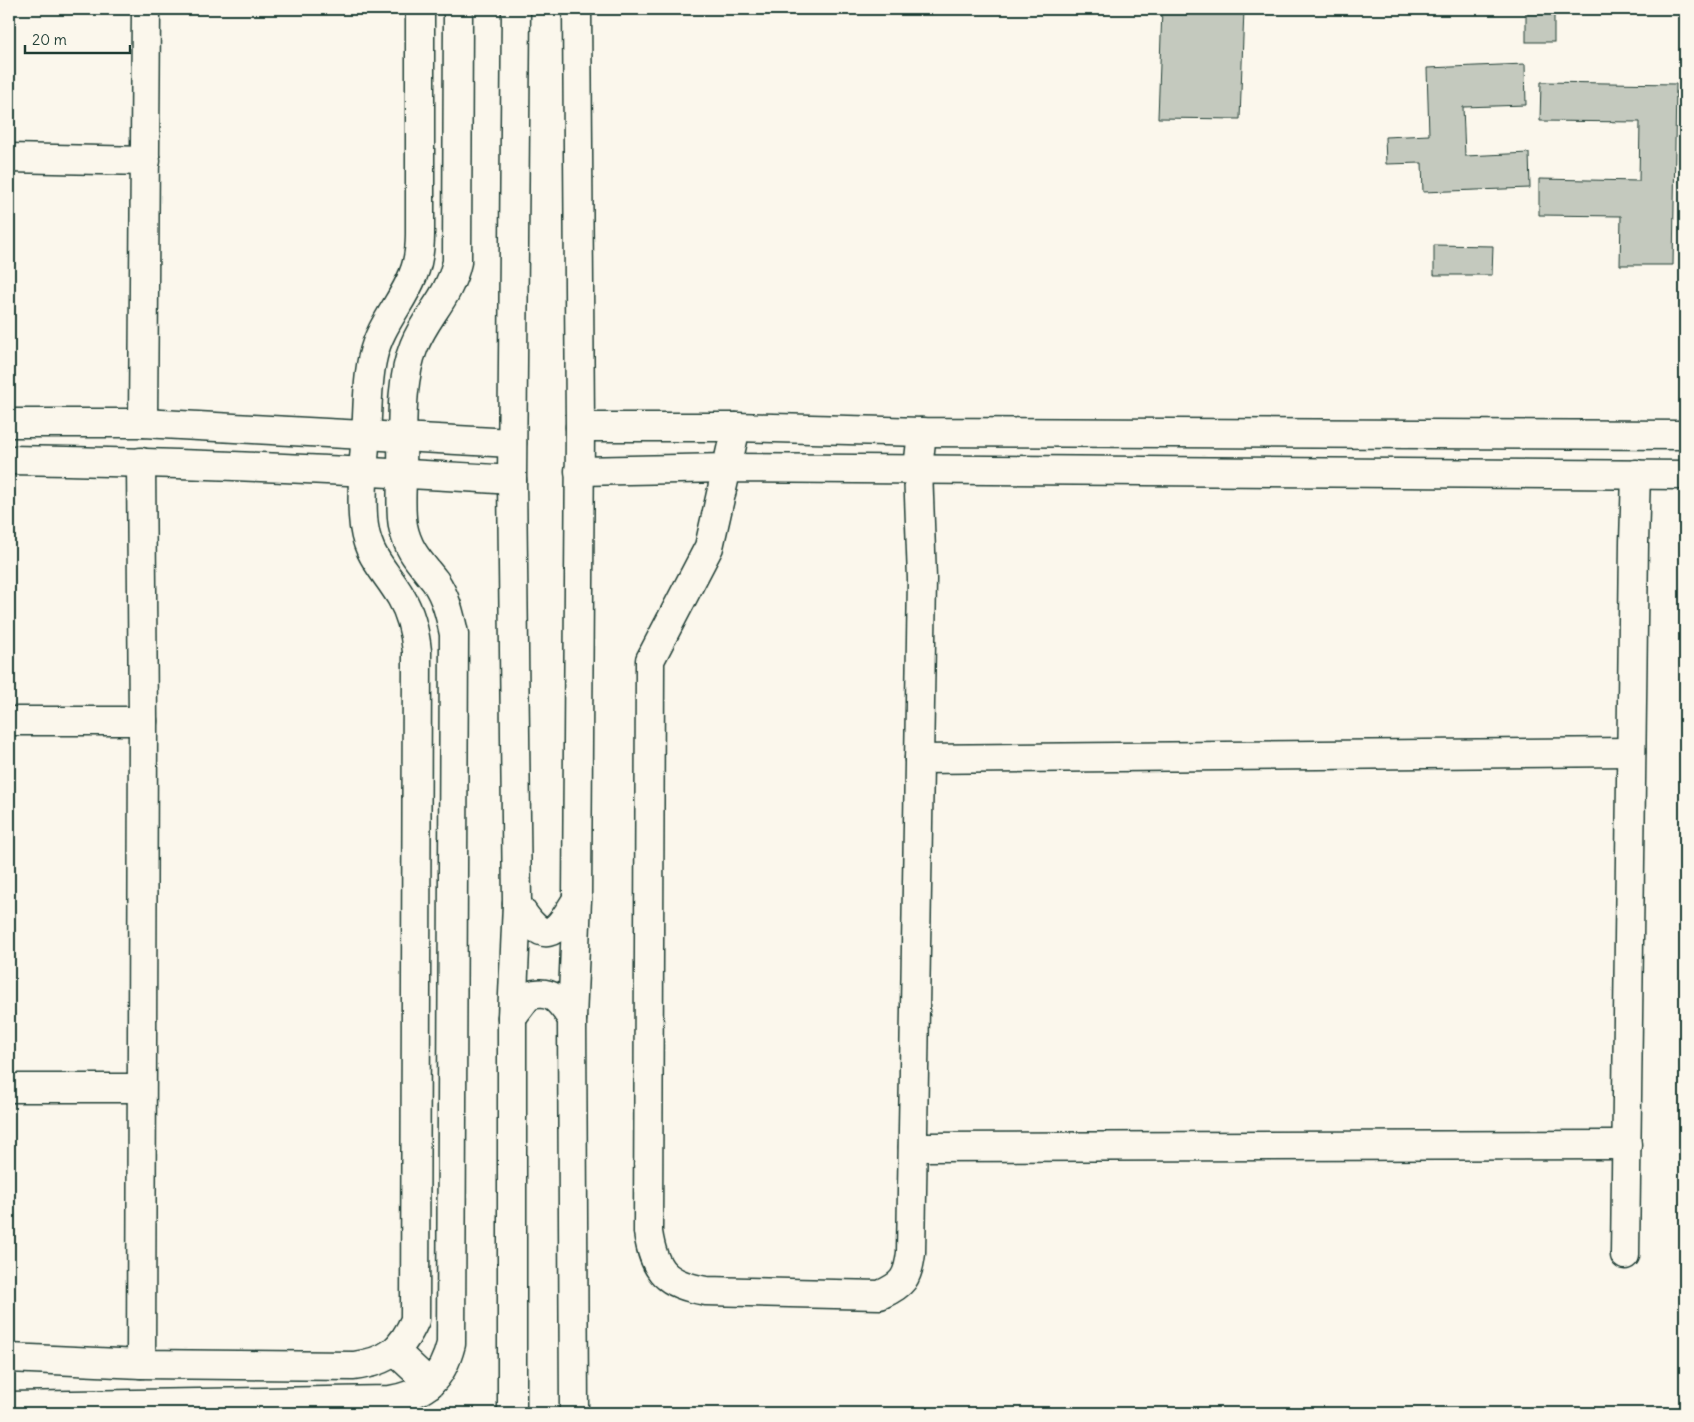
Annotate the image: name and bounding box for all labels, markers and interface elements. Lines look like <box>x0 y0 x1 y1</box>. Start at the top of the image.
scale bar <box>25 22 130 54</box>
text: 20 m <box>32 30 67 49</box>

